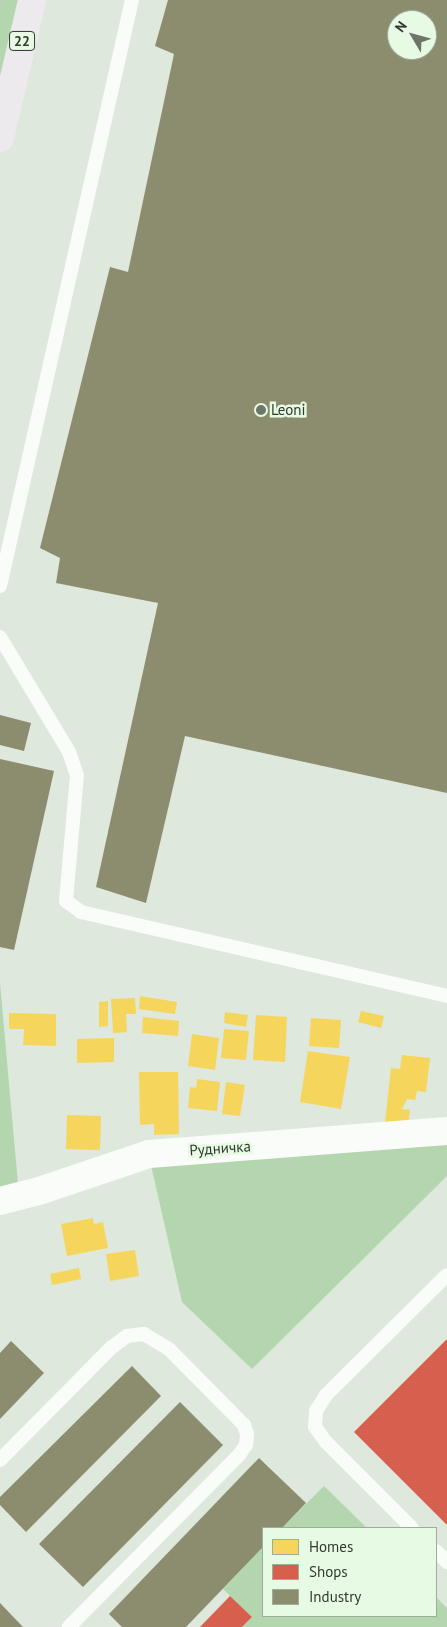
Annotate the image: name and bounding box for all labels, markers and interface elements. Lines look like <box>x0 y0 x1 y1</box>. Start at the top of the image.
north arrow <box>387 10 437 60</box>
text: N <box>391 17 411 36</box>
road number: 22 <box>8 29 36 52</box>
place label: Leoni <box>271 401 306 419</box>
marker: Leoni <box>255 404 267 416</box>
street label: Рудничка <box>189 1137 251 1159</box>
legend <box>262 1527 437 1617</box>
text: Homes <box>309 1537 353 1556</box>
text: Shops <box>309 1562 348 1581</box>
text: Industry <box>309 1587 361 1606</box>

